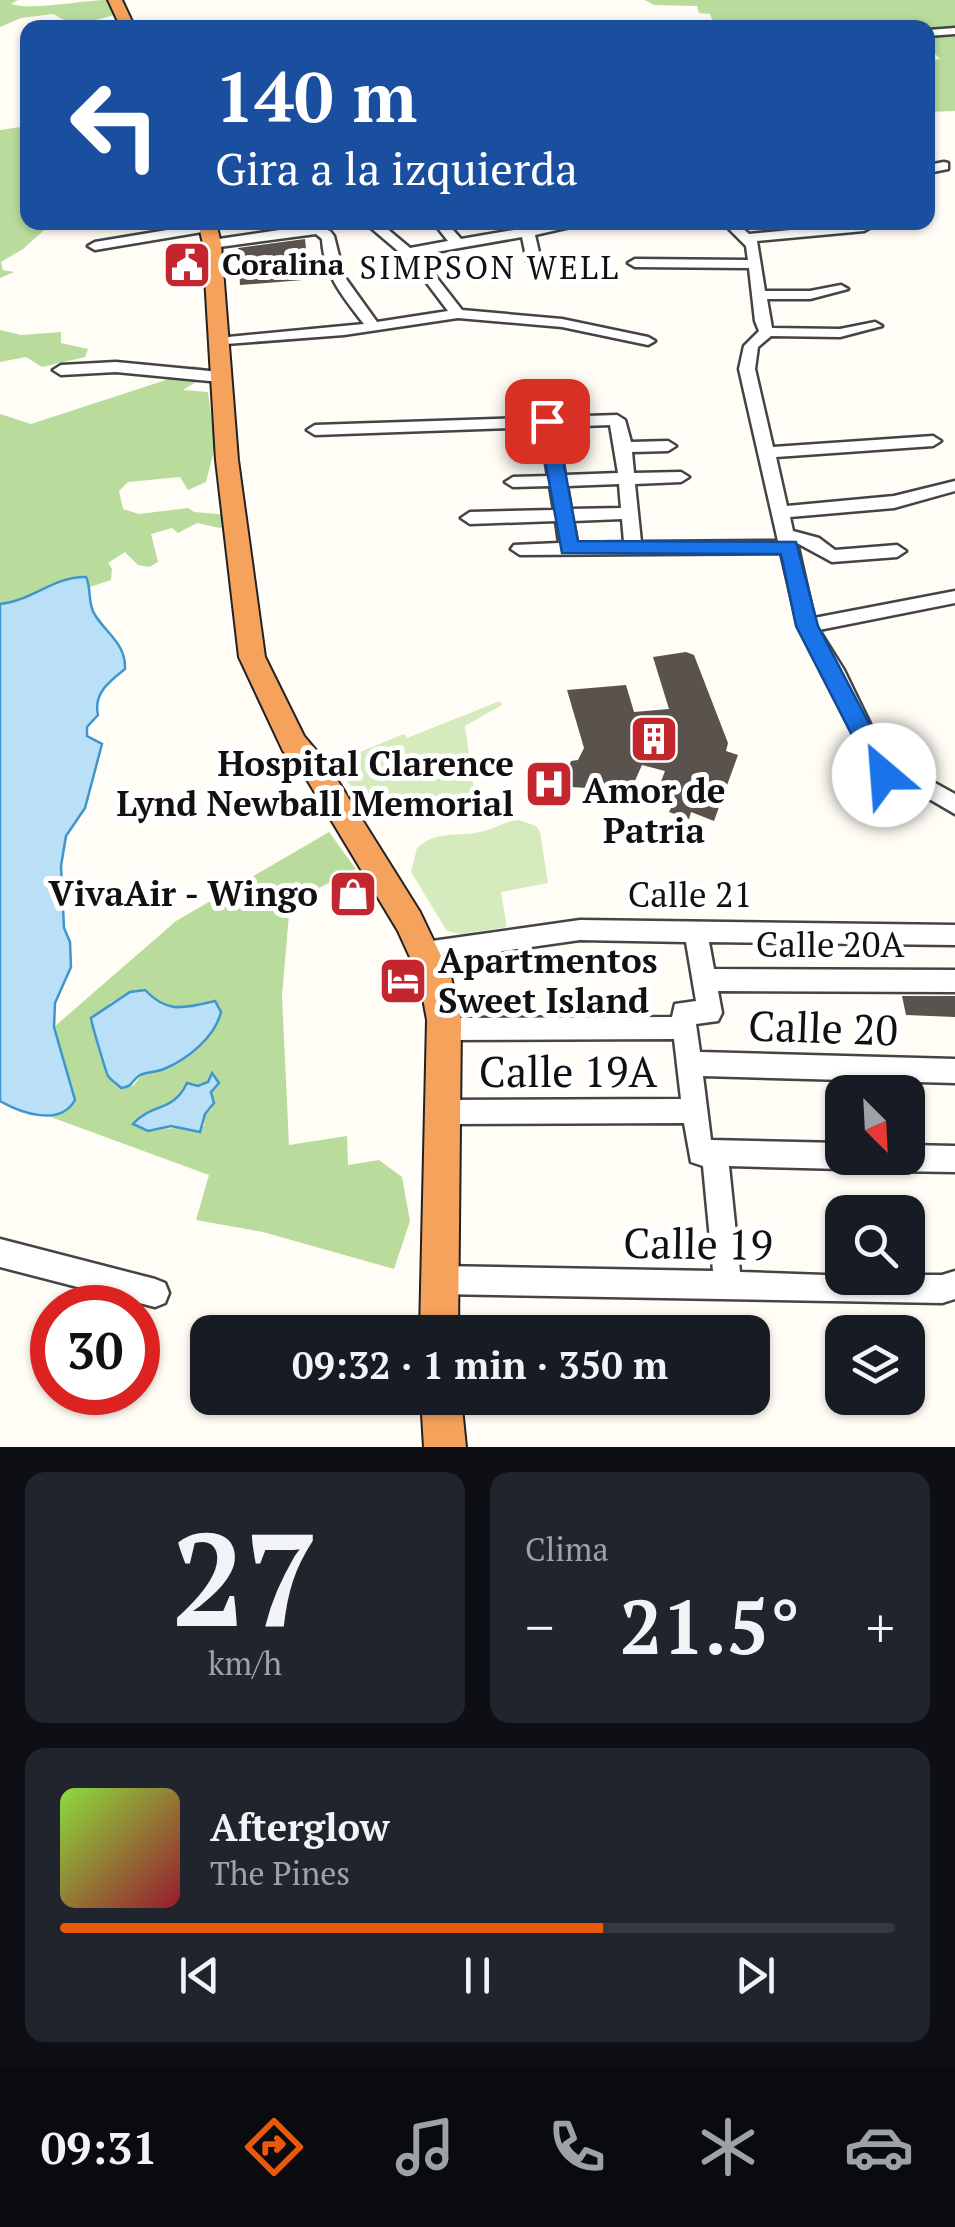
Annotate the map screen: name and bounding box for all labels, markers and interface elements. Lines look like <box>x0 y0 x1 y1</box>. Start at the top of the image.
text: 140 m <box>215 49 417 142</box>
icon: left <box>50 60 180 190</box>
text: Gira a la izquierda <box>215 138 578 198</box>
public building icon: Coralina <box>161 239 213 291</box>
place label: Coralina <box>222 244 345 284</box>
district label: SIMPSON WELL <box>360 246 620 288</box>
pin <box>505 379 590 464</box>
icon: arrive <box>520 394 575 449</box>
building icon: Amor de Patria <box>628 713 680 765</box>
position arrow <box>832 723 936 827</box>
place label: Hospital Clarence Lynd Newball Memorial <box>116 740 514 826</box>
hospital icon: Hospital Clarence Lynd Newball Memorial <box>523 758 575 810</box>
place label: Amor de Patria <box>583 767 725 853</box>
shop icon: VivaAir - Wingo <box>327 868 379 920</box>
place label: VivaAir - Wingo <box>48 870 318 916</box>
street label: Calle 21 <box>628 871 752 917</box>
street label: Calle 20A <box>756 921 904 967</box>
place label: Apartmentos Sweet Island <box>438 937 658 1023</box>
hotel icon: Apartmentos Sweet Island <box>377 955 429 1007</box>
street label: Calle 20 <box>747 996 899 1058</box>
street label: Calle 19A <box>479 1043 657 1099</box>
north arrow <box>825 1075 925 1175</box>
map controls <box>825 1075 925 1415</box>
button: search <box>825 1195 925 1295</box>
street label: Calle 19 <box>623 1214 773 1272</box>
speed limit sign: 30 <box>30 1285 160 1415</box>
button: layers <box>825 1315 925 1415</box>
text: 09:32 · 1 min · 350 m <box>292 1340 668 1390</box>
text: 27 <box>172 1491 318 1663</box>
text: Clima <box>525 1528 609 1570</box>
text: 21.5° <box>620 1576 800 1675</box>
text: − <box>525 1590 554 1663</box>
text: + <box>866 1590 895 1663</box>
text: km/h <box>208 1642 282 1684</box>
text: Afterglow <box>210 1802 390 1852</box>
text: The Pines <box>210 1852 350 1894</box>
icon: previous <box>172 1948 227 2003</box>
icon: pause <box>450 1948 505 2003</box>
icon: next <box>728 1948 783 2003</box>
icon: directions <box>239 2112 309 2182</box>
icon: music <box>390 2112 460 2182</box>
icon: phone <box>542 2112 612 2182</box>
icon: climate <box>693 2112 763 2182</box>
icon: car <box>844 2112 914 2182</box>
text: 09:31 <box>41 2117 158 2177</box>

